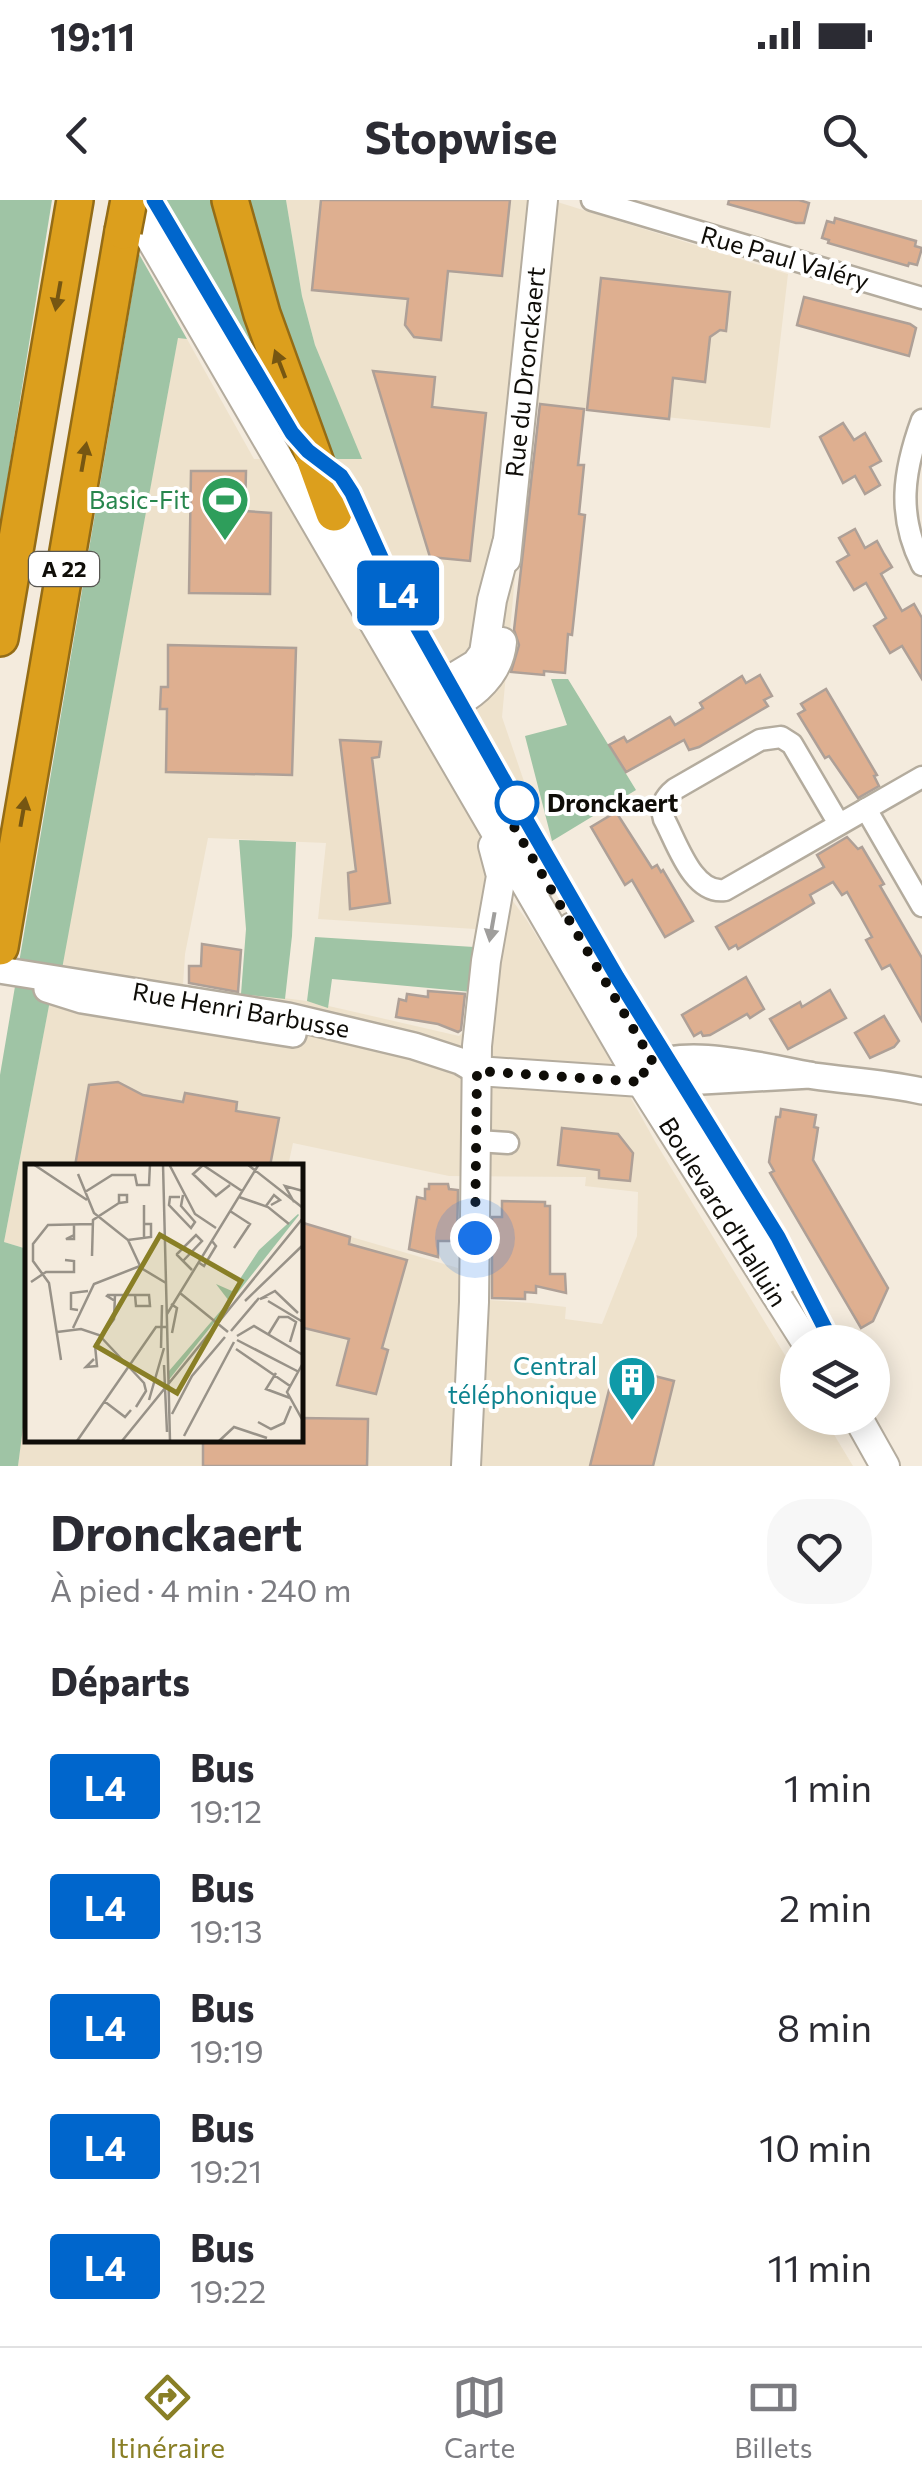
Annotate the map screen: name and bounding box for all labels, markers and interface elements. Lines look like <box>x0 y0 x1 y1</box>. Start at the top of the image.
text: 19:11 <box>50 12 135 59</box>
icon: back <box>50 108 105 163</box>
text: Stopwise <box>365 108 557 163</box>
icon: search <box>817 108 872 163</box>
street label: Rue Paul Valéry <box>698 219 873 295</box>
street label: Rue du Dronckaert <box>498 265 550 479</box>
one-way arrow <box>50 281 65 312</box>
one-way arrow <box>272 348 288 378</box>
one-way arrow <box>77 441 92 472</box>
sports icon: Basic-Fit <box>199 474 251 542</box>
place label: Basic-Fit <box>89 484 190 514</box>
road number: A 22 <box>29 552 99 586</box>
line badge: L4 <box>353 560 443 626</box>
text: L4 <box>377 572 419 615</box>
marker: Dronckaert <box>496 782 538 824</box>
place label: Dronckaert <box>547 787 678 817</box>
one-way arrow <box>16 795 31 827</box>
one-way arrow <box>484 912 499 943</box>
street label: Rue Henri Barbusse <box>130 975 352 1043</box>
street label: Boulevard d'Halluin <box>654 1111 794 1312</box>
inset map <box>25 1164 302 1441</box>
your location <box>450 1213 500 1263</box>
map controls <box>780 1325 890 1435</box>
button: layers <box>780 1325 890 1435</box>
place label: Central téléphonique <box>448 1350 597 1409</box>
building icon: Central téléphonique <box>606 1354 658 1422</box>
button: heart <box>767 1499 872 1604</box>
text: Dronckaert <box>50 1502 302 1561</box>
text: À pied · 4 min · 240 m <box>50 1569 351 1609</box>
text: Départs <box>50 1657 190 1704</box>
text: Bus <box>190 1743 255 1790</box>
text: 1 min <box>784 1763 872 1810</box>
text: L4 <box>84 1765 126 1808</box>
text: 19:12 <box>190 1790 262 1830</box>
text: Bus <box>190 1863 255 1910</box>
text: 2 min <box>779 1883 872 1930</box>
text: L4 <box>84 1885 126 1928</box>
text: 19:13 <box>190 1910 263 1950</box>
text: Bus <box>190 1983 255 2030</box>
text: 8 min <box>777 2003 872 2050</box>
text: L4 <box>84 2005 126 2048</box>
text: 19:19 <box>190 2030 264 2070</box>
text: Bus <box>190 2103 255 2150</box>
text: 10 min <box>759 2123 872 2170</box>
text: L4 <box>84 2125 126 2168</box>
text: 19:21 <box>190 2150 262 2190</box>
text: Bus <box>190 2223 255 2270</box>
text: 11 min <box>768 2243 872 2290</box>
text: L4 <box>84 2245 126 2288</box>
text: 19:22 <box>190 2270 266 2310</box>
tab: Itinéraire <box>110 2370 225 2464</box>
tab: Carte <box>444 2370 515 2464</box>
tab: Billets <box>734 2370 812 2464</box>

